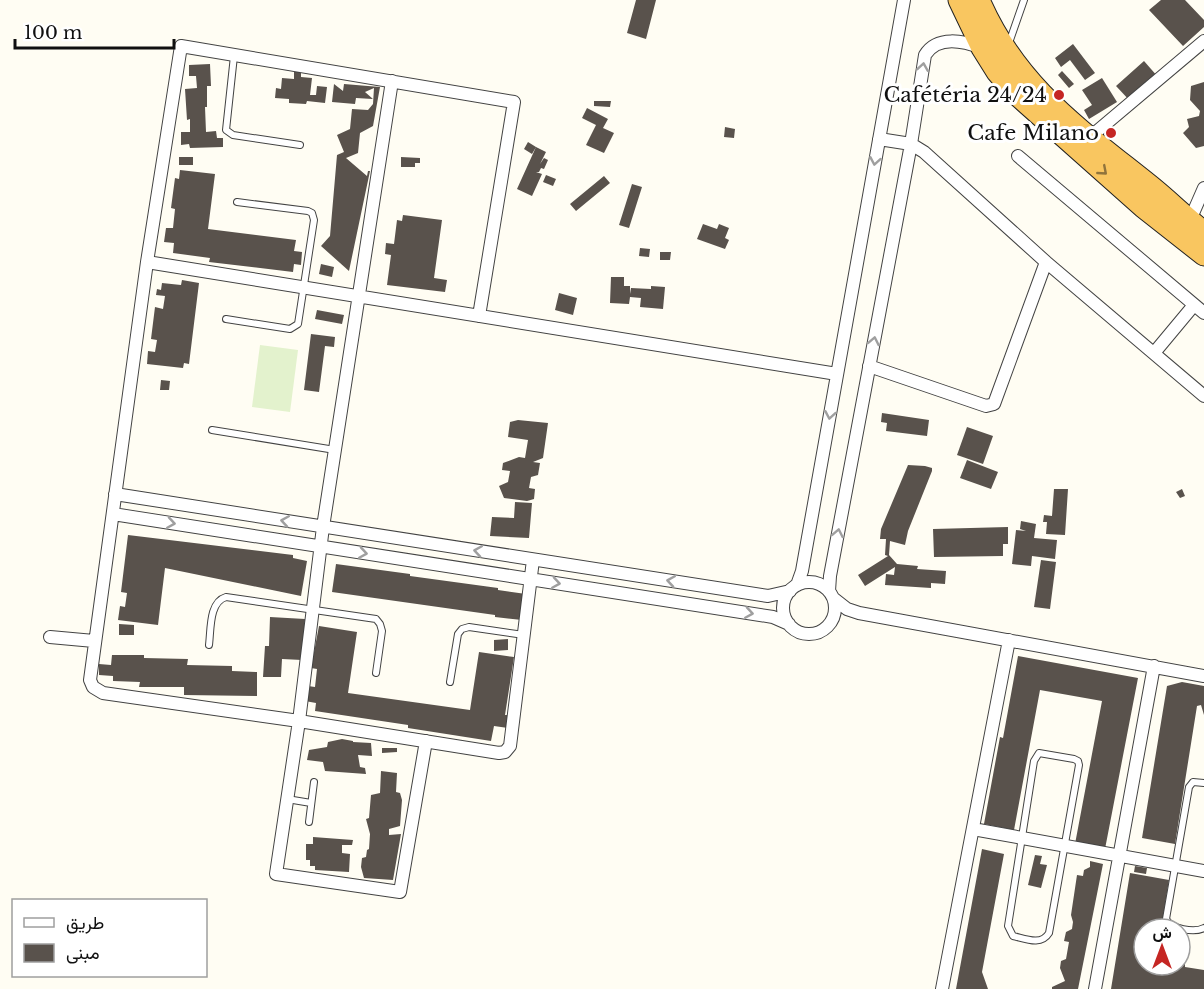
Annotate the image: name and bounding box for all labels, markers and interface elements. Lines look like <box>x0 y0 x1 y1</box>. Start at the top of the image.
scale bar <box>15 12 174 50</box>
text: 100 m <box>24 22 82 44</box>
one-way arrow <box>917 62 929 71</box>
place label: Cafétéria 24/24 <box>883 82 1047 108</box>
marker: Cafétéria 24/24 <box>1052 88 1066 102</box>
place label: Cafe Milano <box>967 120 1099 146</box>
marker: Cafe Milano <box>1104 126 1118 140</box>
one-way arrow <box>870 156 882 166</box>
one-way arrow <box>1096 164 1106 175</box>
one-way arrow <box>867 337 880 347</box>
one-way arrow <box>824 410 836 420</box>
one-way arrow <box>166 516 175 528</box>
one-way arrow <box>281 516 290 528</box>
one-way arrow <box>831 528 844 538</box>
one-way arrow <box>358 546 368 559</box>
one-way arrow <box>473 546 483 558</box>
one-way arrow <box>666 575 676 588</box>
one-way arrow <box>551 576 561 589</box>
one-way arrow <box>744 607 753 619</box>
legend <box>12 899 207 977</box>
text: طريق <box>66 912 104 934</box>
north arrow <box>1132 917 1192 977</box>
text: ش <box>1152 922 1172 942</box>
text: مبنى <box>66 942 100 964</box>

